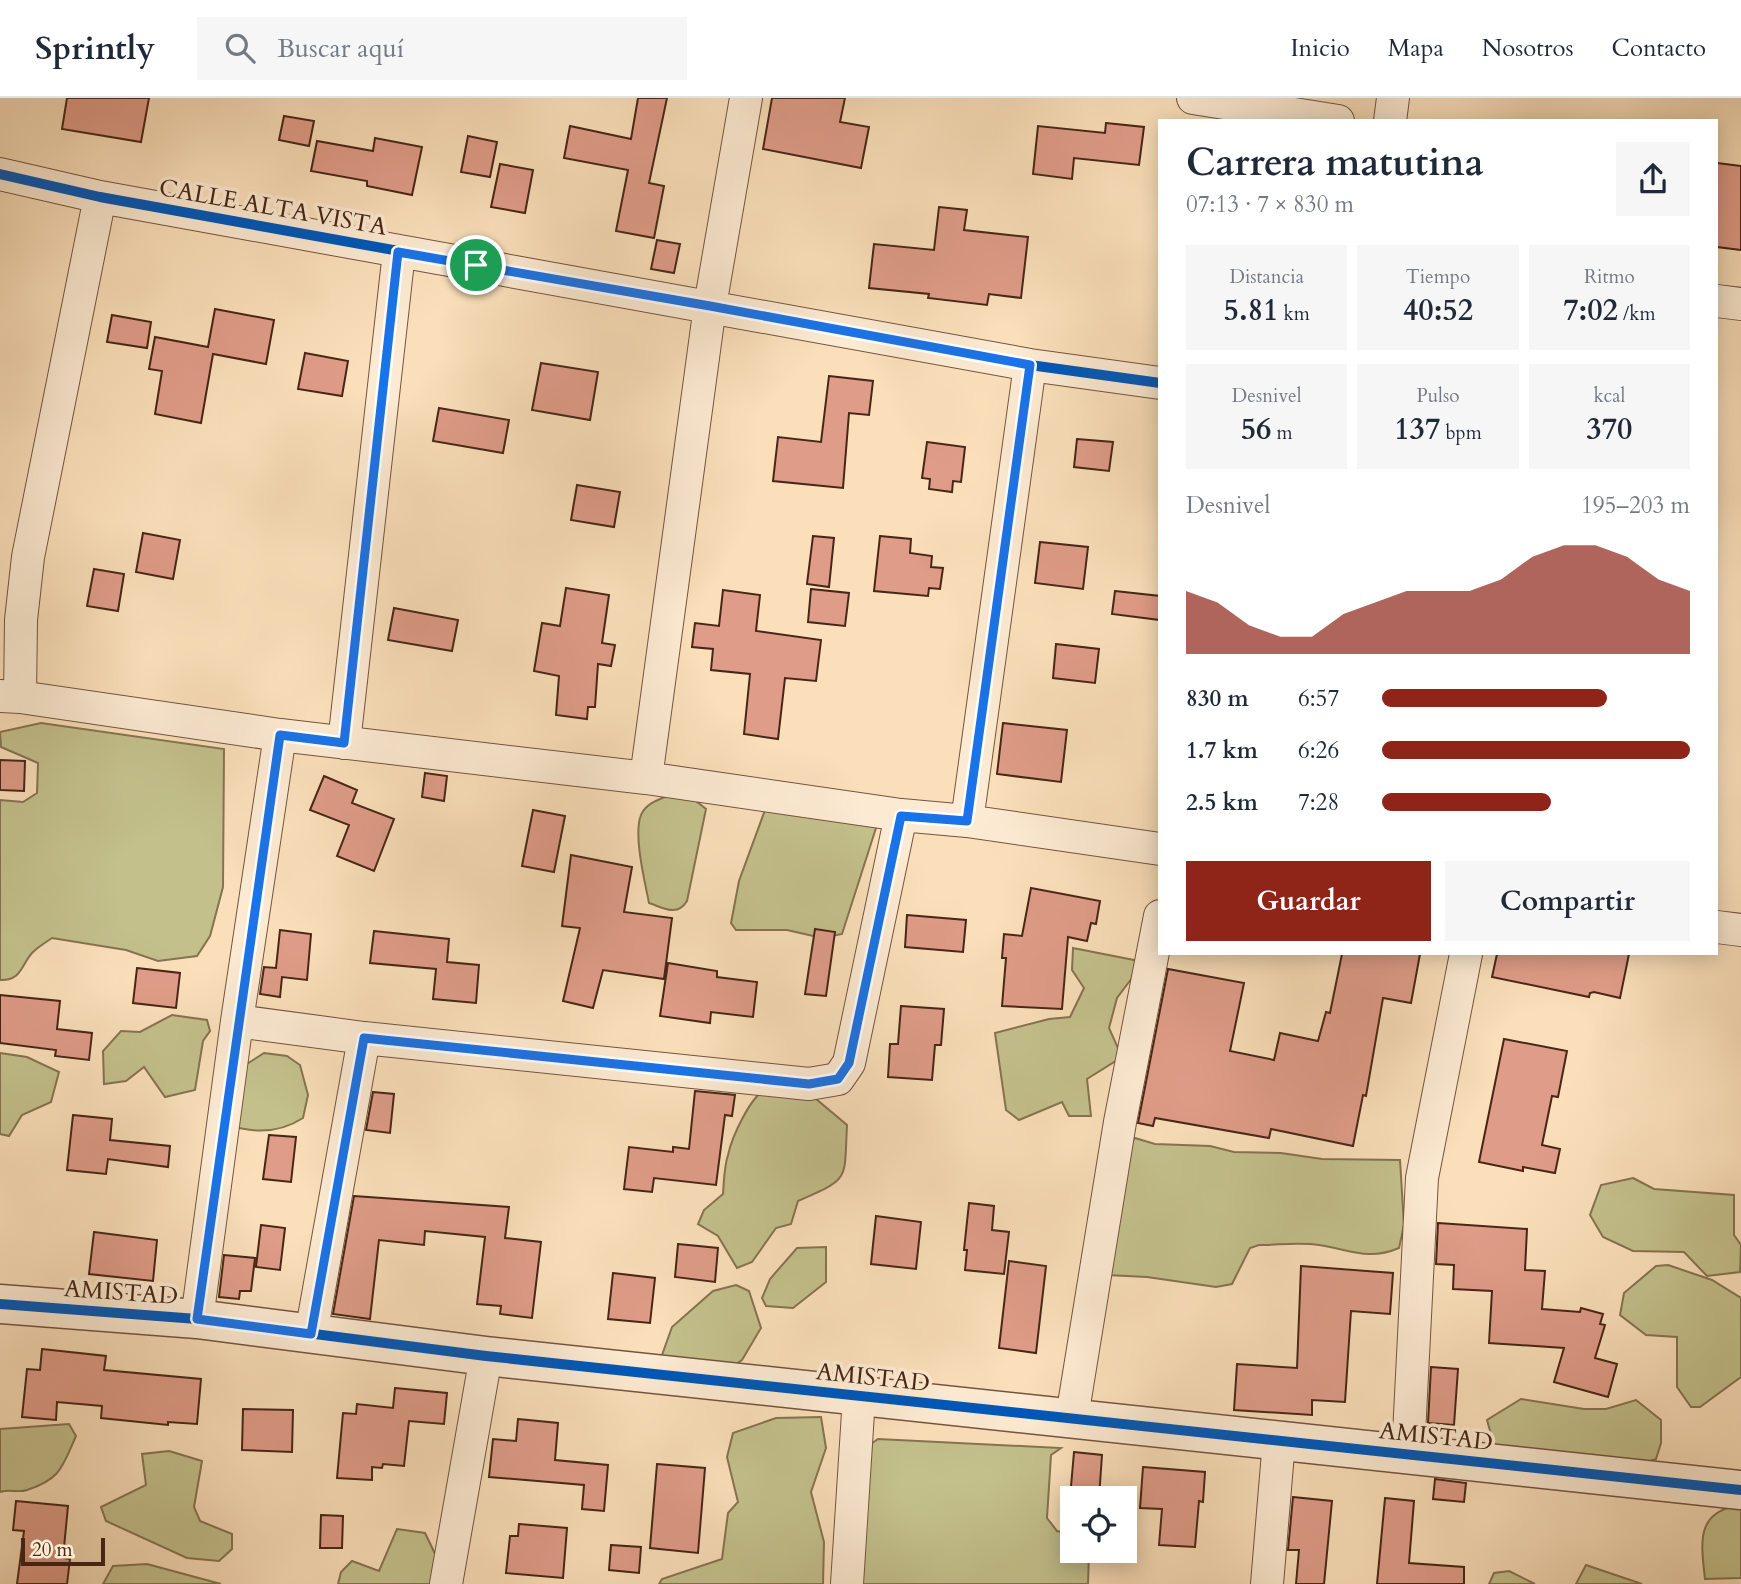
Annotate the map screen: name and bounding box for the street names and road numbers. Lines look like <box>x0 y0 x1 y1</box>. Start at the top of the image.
street label: CALLE ALTA VISTA <box>156 171 390 244</box>
street label: AMISTAD <box>63 1272 179 1313</box>
street label: AMISTAD <box>814 1355 931 1400</box>
street label: AMISTAD <box>1377 1414 1494 1459</box>

